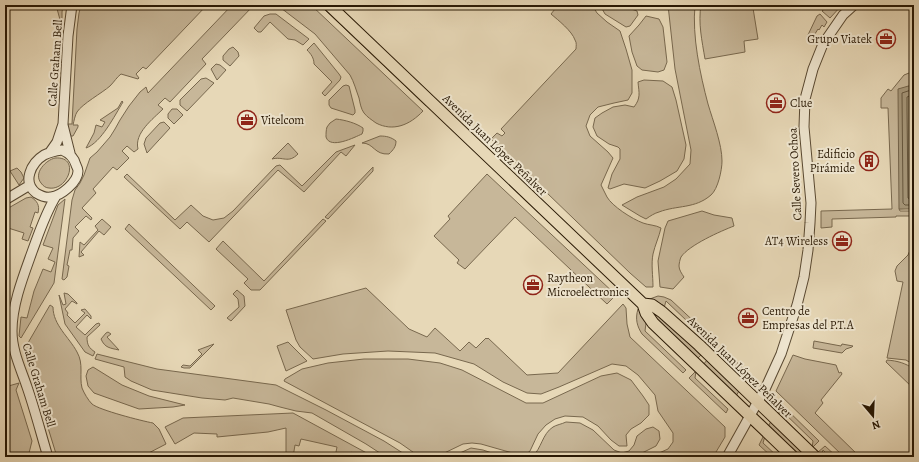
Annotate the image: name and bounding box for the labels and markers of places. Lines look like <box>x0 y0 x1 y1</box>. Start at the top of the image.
office icon: Grupo Viatek <box>875 28 897 50</box>
place label: Grupo Viatek <box>807 31 872 47</box>
office icon: Clue <box>765 92 787 114</box>
place label: Clue <box>790 95 812 111</box>
office icon: Vitelcom <box>236 109 258 131</box>
place label: Vitelcom <box>260 112 304 128</box>
place label: Edificio Pirámide <box>810 146 855 176</box>
building icon: Edificio Pirámide <box>858 150 880 172</box>
office icon: AT4 Wireless <box>831 230 853 252</box>
place label: AT4 Wireless <box>764 233 828 249</box>
place label: Raytheon Microelectronics <box>547 270 629 300</box>
office icon: Raytheon Microelectronics <box>522 274 544 296</box>
place label: Centro de Empresas del P.T.A <box>762 303 855 333</box>
office icon: Centro de Empresas del P.T.A <box>737 307 759 329</box>

